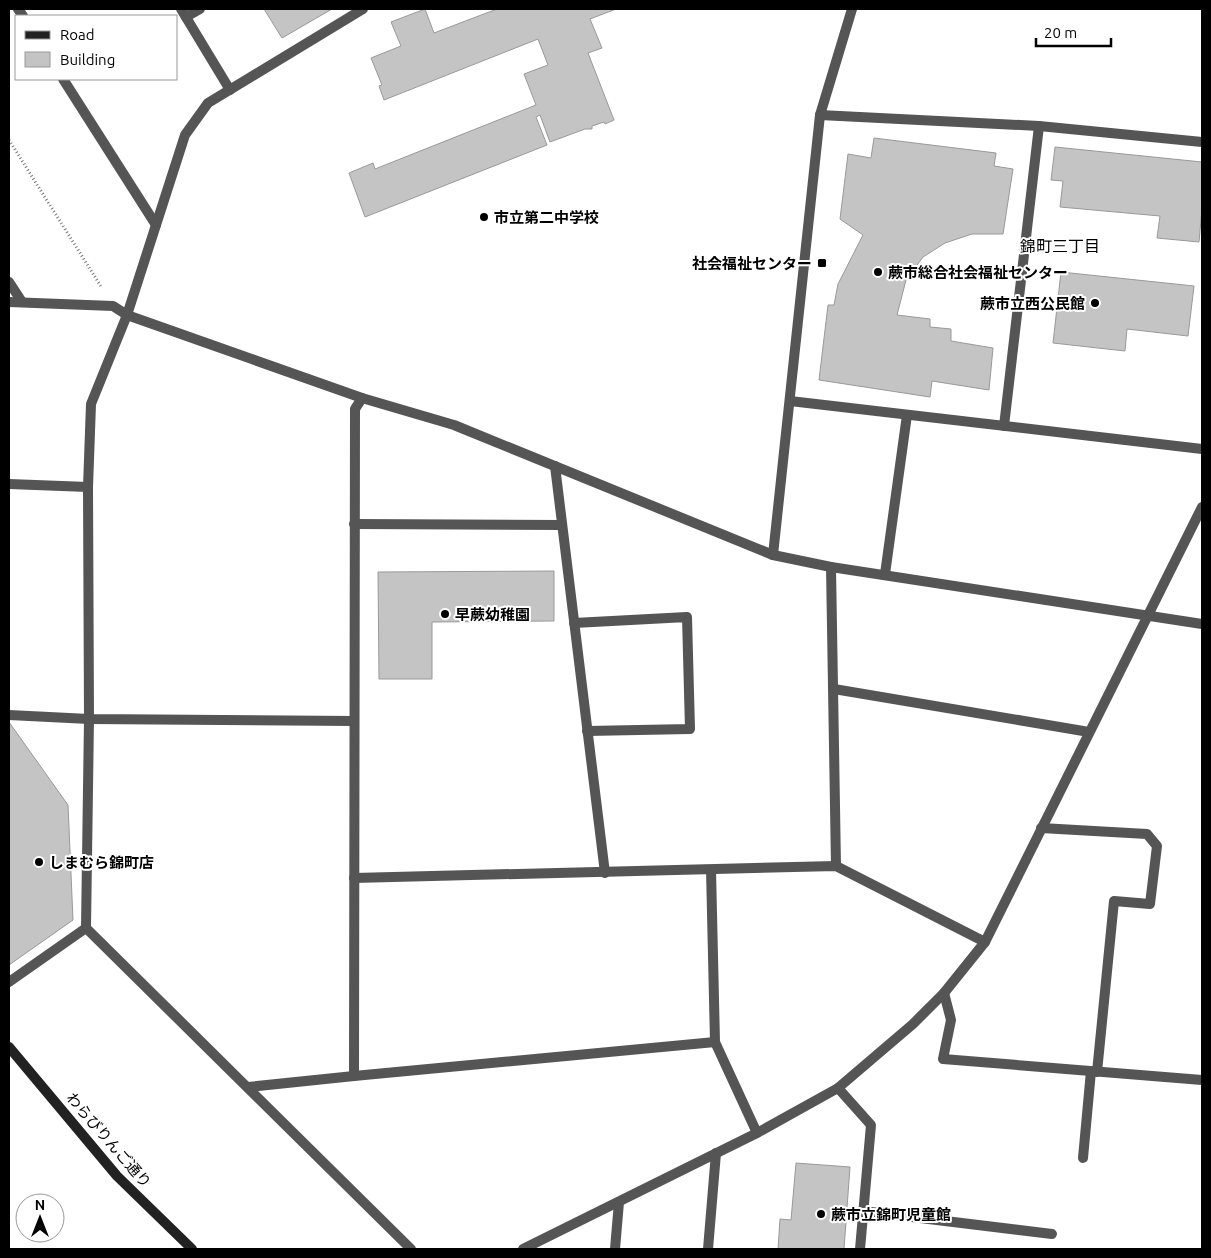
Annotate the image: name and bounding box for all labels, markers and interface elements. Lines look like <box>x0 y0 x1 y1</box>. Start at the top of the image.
legend <box>15 15 178 80</box>
scale bar <box>1036 15 1111 47</box>
text: 20 m <box>1044 24 1077 41</box>
text: Road <box>60 26 95 43</box>
text: Building <box>60 51 115 68</box>
place label: 市立第二中学校 <box>494 209 599 226</box>
marker: 市立第二中学校 <box>478 211 490 223</box>
district label: 錦町三丁目 <box>1020 237 1100 255</box>
place label: 社会福祉センター <box>692 255 812 272</box>
marker: 社会福祉センター <box>816 257 828 269</box>
place label: 蕨市総合社会福祉センター <box>888 264 1068 281</box>
marker: 蕨市総合社会福祉センター <box>872 266 884 278</box>
place label: 蕨市立西公民館 <box>980 295 1085 312</box>
marker: 蕨市立西公民館 <box>1089 297 1101 309</box>
place label: 早蕨幼稚園 <box>455 606 530 623</box>
marker: 早蕨幼稚園 <box>439 608 451 620</box>
place label: しまむら錦町店 <box>49 854 154 871</box>
marker: しまむら錦町店 <box>33 856 45 868</box>
street label: わらびりんご通り <box>63 1089 155 1191</box>
north arrow <box>15 1193 65 1243</box>
text: N <box>35 1197 45 1213</box>
place label: 蕨市立錦町児童館 <box>831 1206 951 1223</box>
marker: 蕨市立錦町児童館 <box>815 1208 827 1220</box>

